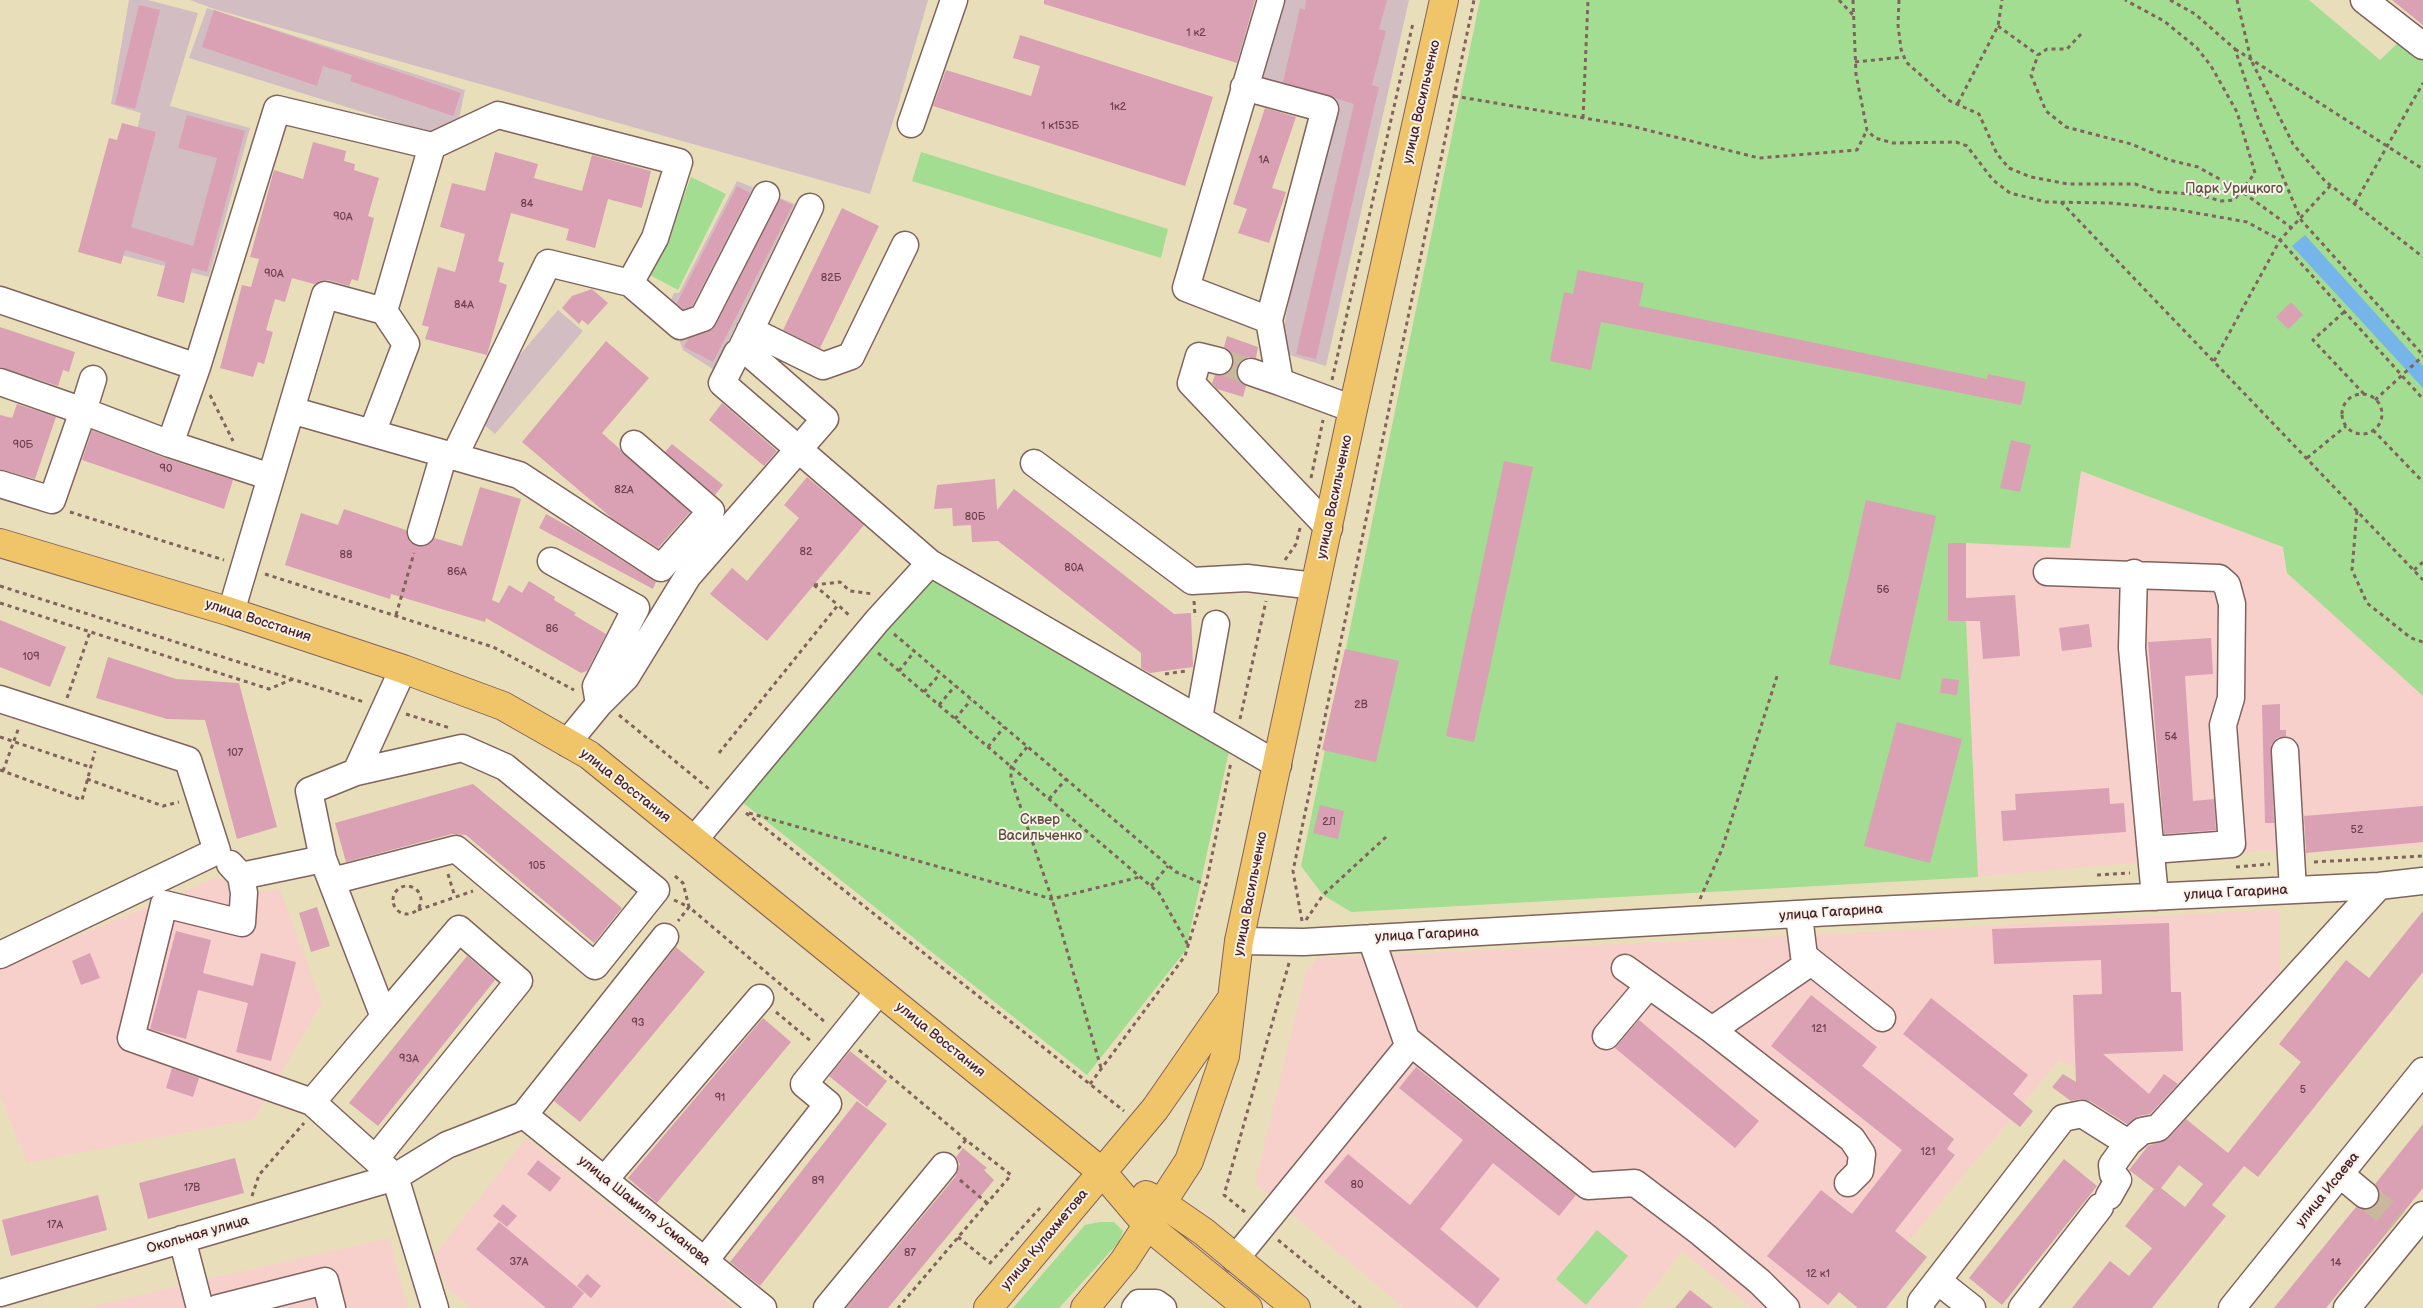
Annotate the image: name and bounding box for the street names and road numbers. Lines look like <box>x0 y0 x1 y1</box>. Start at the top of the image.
street label: улица Васильченко <box>1400 38 1444 166</box>
street label: улица Васильченко <box>1314 433 1356 561</box>
street label: улица Восстания <box>203 596 313 646</box>
street label: улица Восстания <box>576 745 674 827</box>
street label: улица Васильченко <box>1231 830 1271 958</box>
street label: улица Гагарина <box>2184 882 2288 904</box>
street label: улица Гагарина <box>1779 901 1883 925</box>
street label: улица Гагарина <box>1375 924 1479 946</box>
street label: улица Восстания <box>892 999 988 1081</box>
street label: улица Исаева <box>2293 1149 2363 1231</box>
street label: улица Шамиля Усманова <box>575 1152 713 1270</box>
street label: улица Кулахметова <box>998 1186 1092 1294</box>
street label: Окольная улица <box>145 1212 251 1258</box>

